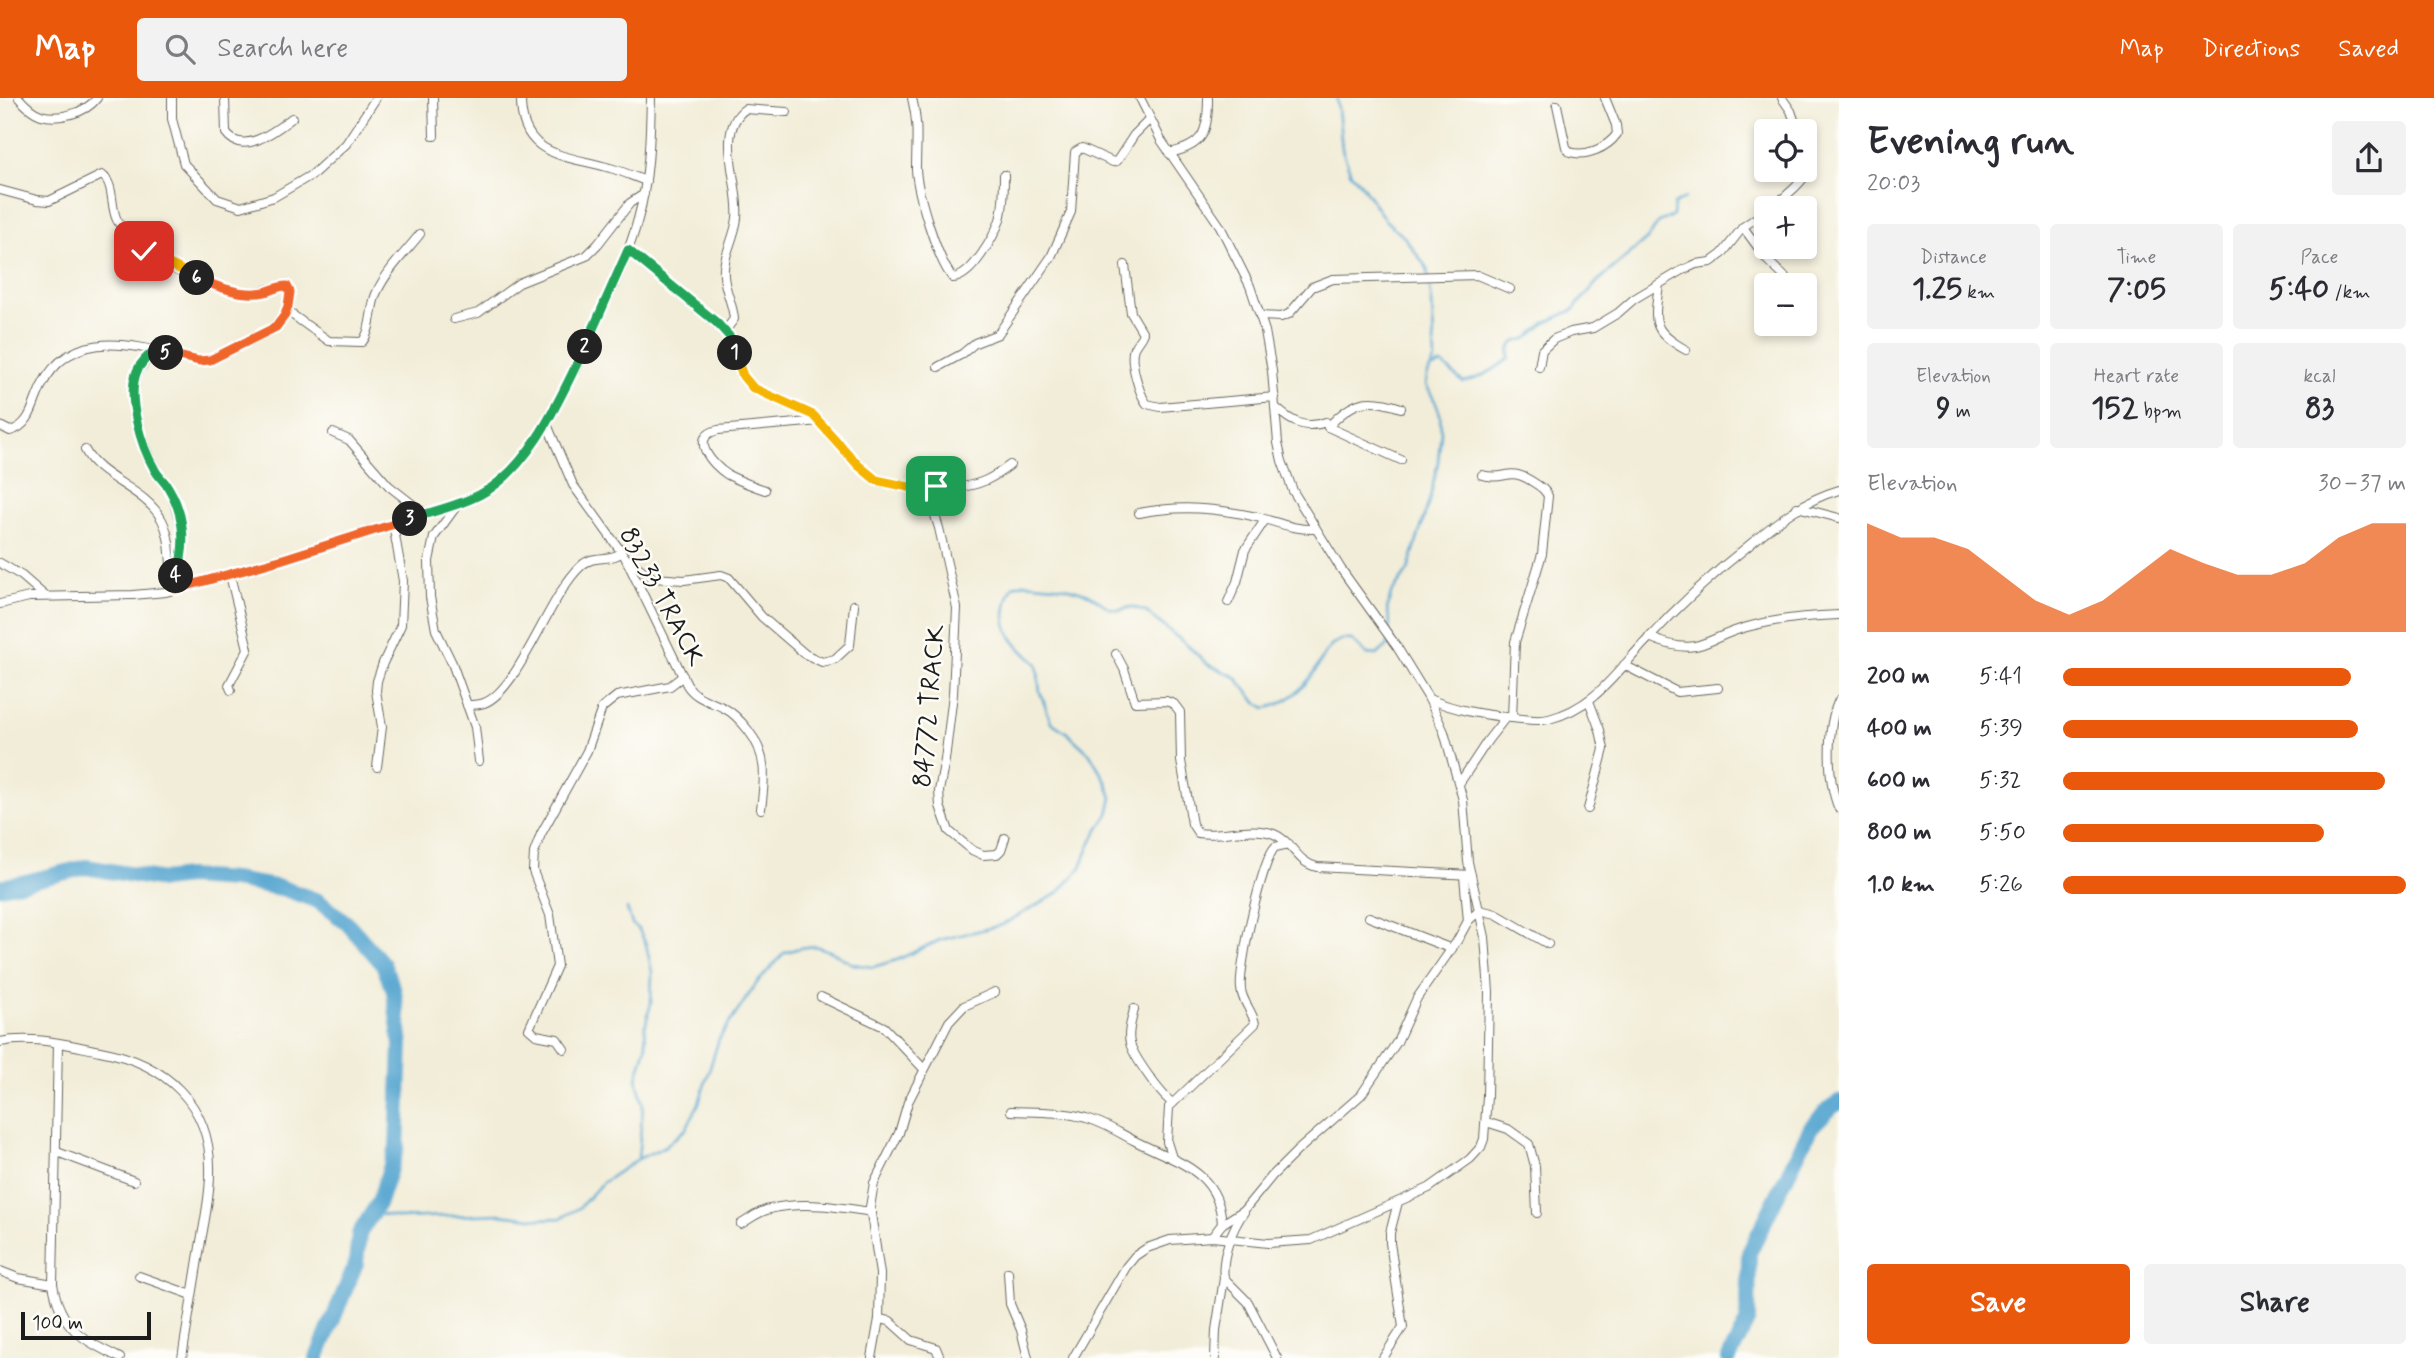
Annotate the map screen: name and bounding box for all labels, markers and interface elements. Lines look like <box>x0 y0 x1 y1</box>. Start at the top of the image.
search box <box>137 18 627 81</box>
text: Map <box>35 27 95 71</box>
icon: search <box>161 30 199 68</box>
text: Search here <box>217 32 348 66</box>
text: Map <box>2120 34 2164 65</box>
text: Directions <box>2202 34 2300 65</box>
text: Saved <box>2338 34 2399 65</box>
text: Evening run <box>1867 118 2074 167</box>
map controls <box>1754 119 1817 336</box>
button: locate <box>1754 119 1817 182</box>
button: share <box>2332 121 2406 195</box>
text: 20:03 <box>1867 169 1920 199</box>
button: + <box>1754 196 1817 259</box>
pin <box>114 221 174 281</box>
icon: check <box>125 232 163 270</box>
text: Distance <box>1920 245 1987 270</box>
text: Time <box>2117 245 2156 270</box>
text: Pace <box>2301 245 2338 270</box>
pin: 6 <box>180 260 214 296</box>
text: 6 <box>192 265 201 290</box>
text: 1.25 <box>1912 270 1962 309</box>
text: 7:05 <box>2107 270 2166 309</box>
text: 5:40 <box>2269 270 2329 309</box>
button: − <box>1754 273 1817 336</box>
text: km <box>1962 280 1995 305</box>
text: /km <box>2329 280 2370 305</box>
pin: 2 <box>568 330 602 364</box>
text: 2 <box>580 334 589 359</box>
pin: 5 <box>148 336 184 370</box>
pin: 1 <box>718 336 752 370</box>
text: 5 <box>160 340 171 365</box>
text: 1 <box>730 340 739 365</box>
text: Elevation <box>1916 364 1991 389</box>
text: Heart rate <box>2094 364 2179 389</box>
text: kcal <box>2304 364 2335 389</box>
text: 9 <box>1936 389 1951 428</box>
text: 152 <box>2091 389 2138 428</box>
text: 83 <box>2305 389 2334 428</box>
text: m <box>1951 399 1971 424</box>
text: bpm <box>2138 399 2182 424</box>
pin <box>906 456 966 516</box>
icon: arrive <box>917 467 955 505</box>
text: Elevation <box>1867 469 1958 499</box>
text: 30–37 m <box>2318 469 2406 499</box>
pin: 3 <box>392 502 428 536</box>
text: 3 <box>405 506 414 531</box>
street label: 83233 TRACK <box>610 522 712 673</box>
pin: 4 <box>158 559 194 594</box>
text: 4 <box>170 563 181 588</box>
street label: 84772 TRACK <box>906 623 954 789</box>
text: 200 m <box>1867 662 1930 692</box>
text: 5:41 <box>1979 662 2022 692</box>
text: 400 m <box>1867 714 1932 744</box>
text: 5:39 <box>1979 714 2023 744</box>
text: 600 m <box>1867 766 1930 796</box>
text: 5:32 <box>1979 766 2021 796</box>
text: 800 m <box>1867 818 1931 848</box>
text: 5:50 <box>1979 818 2026 848</box>
text: 1.0 km <box>1867 870 1935 900</box>
text: 5:26 <box>1979 870 2023 900</box>
button: Save <box>1867 1264 2130 1344</box>
button: Share <box>2144 1264 2406 1344</box>
scale bar <box>21 1309 150 1341</box>
text: 100 m <box>32 1311 83 1336</box>

